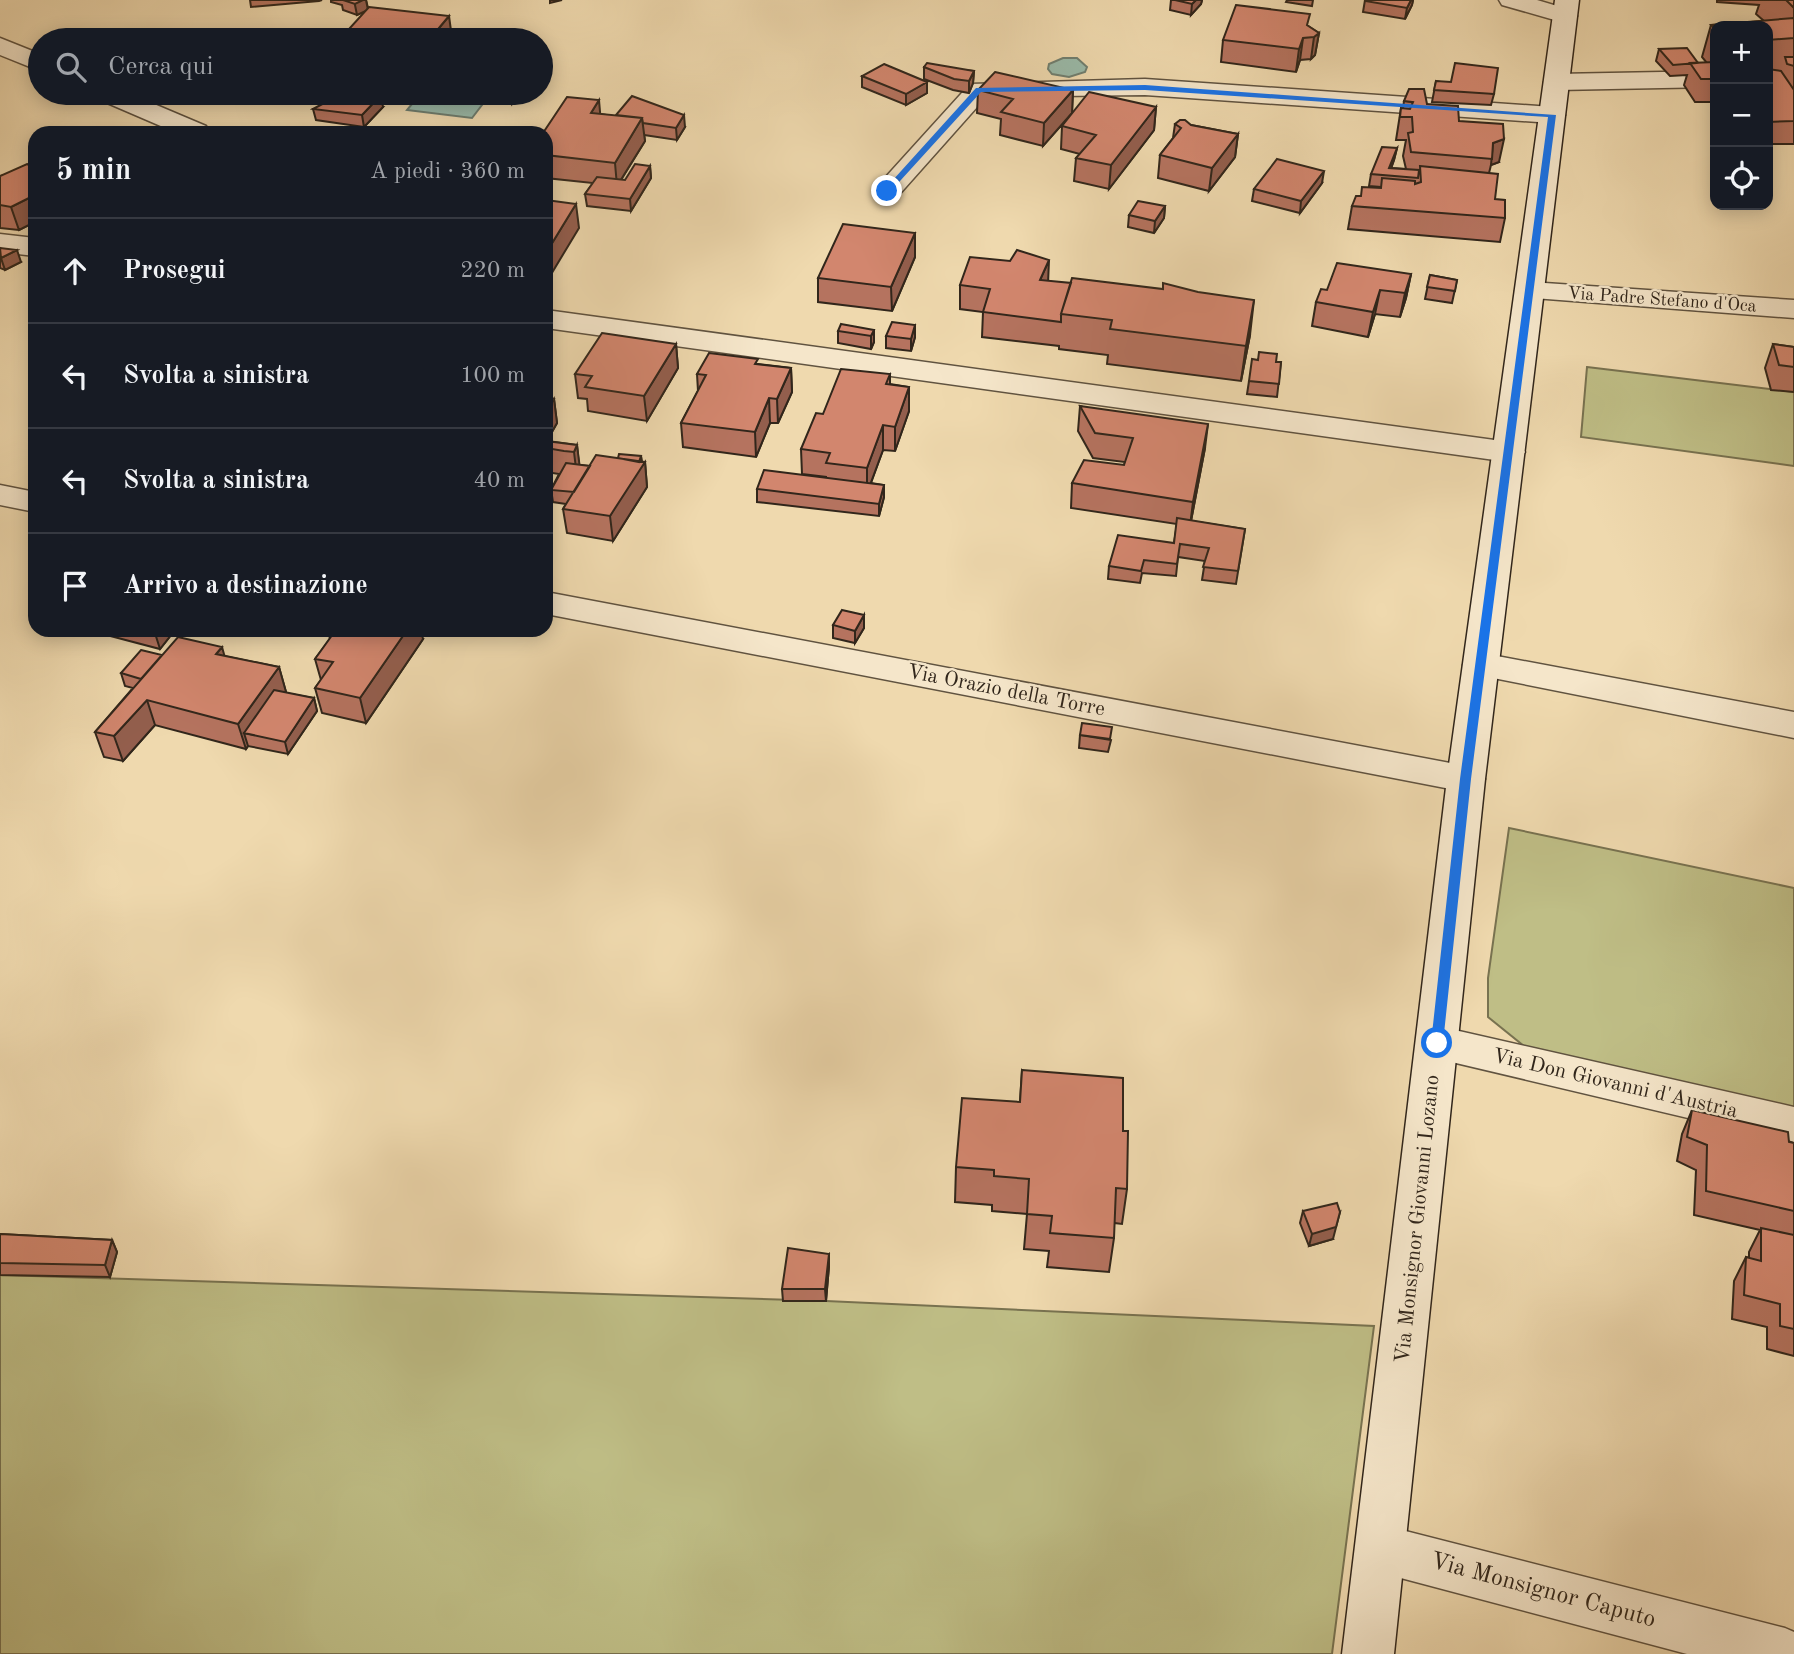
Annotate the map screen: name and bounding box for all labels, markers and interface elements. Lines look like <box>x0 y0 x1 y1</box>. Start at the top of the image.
map controls <box>1710 21 1773 210</box>
button: + <box>1710 21 1773 84</box>
search box <box>28 28 553 105</box>
icon: search <box>52 48 90 86</box>
text: Cerca qui <box>108 54 213 80</box>
button: − <box>1710 84 1773 147</box>
button: locate <box>1710 147 1773 210</box>
text: 5 min <box>56 156 131 186</box>
text: A piedi · 360 m <box>370 160 525 183</box>
route end <box>871 175 902 206</box>
icon: ahead <box>56 252 94 290</box>
text: Prosegui <box>123 258 226 284</box>
text: 220 m <box>460 259 525 282</box>
street label: Via Padre Stefano d'Oca <box>1567 284 1757 316</box>
icon: left <box>56 357 94 395</box>
text: Svolta a sinistra <box>123 363 309 389</box>
text: 100 m <box>460 364 525 387</box>
icon: left <box>56 462 94 500</box>
text: Svolta a sinistra <box>123 468 309 494</box>
text: 40 m <box>474 469 525 492</box>
icon: arrive <box>56 567 94 605</box>
text: Arrivo a destinazione <box>123 573 368 599</box>
street label: Via Orazio della Torre <box>905 661 1107 721</box>
route start <box>1421 1027 1452 1058</box>
street label: Via Don Giovanni d'Austria <box>1490 1046 1740 1122</box>
street label: Via Monsignor Giovanni Lozano <box>1392 1074 1444 1364</box>
street label: Via Monsignor Caputo <box>1428 1549 1658 1633</box>

